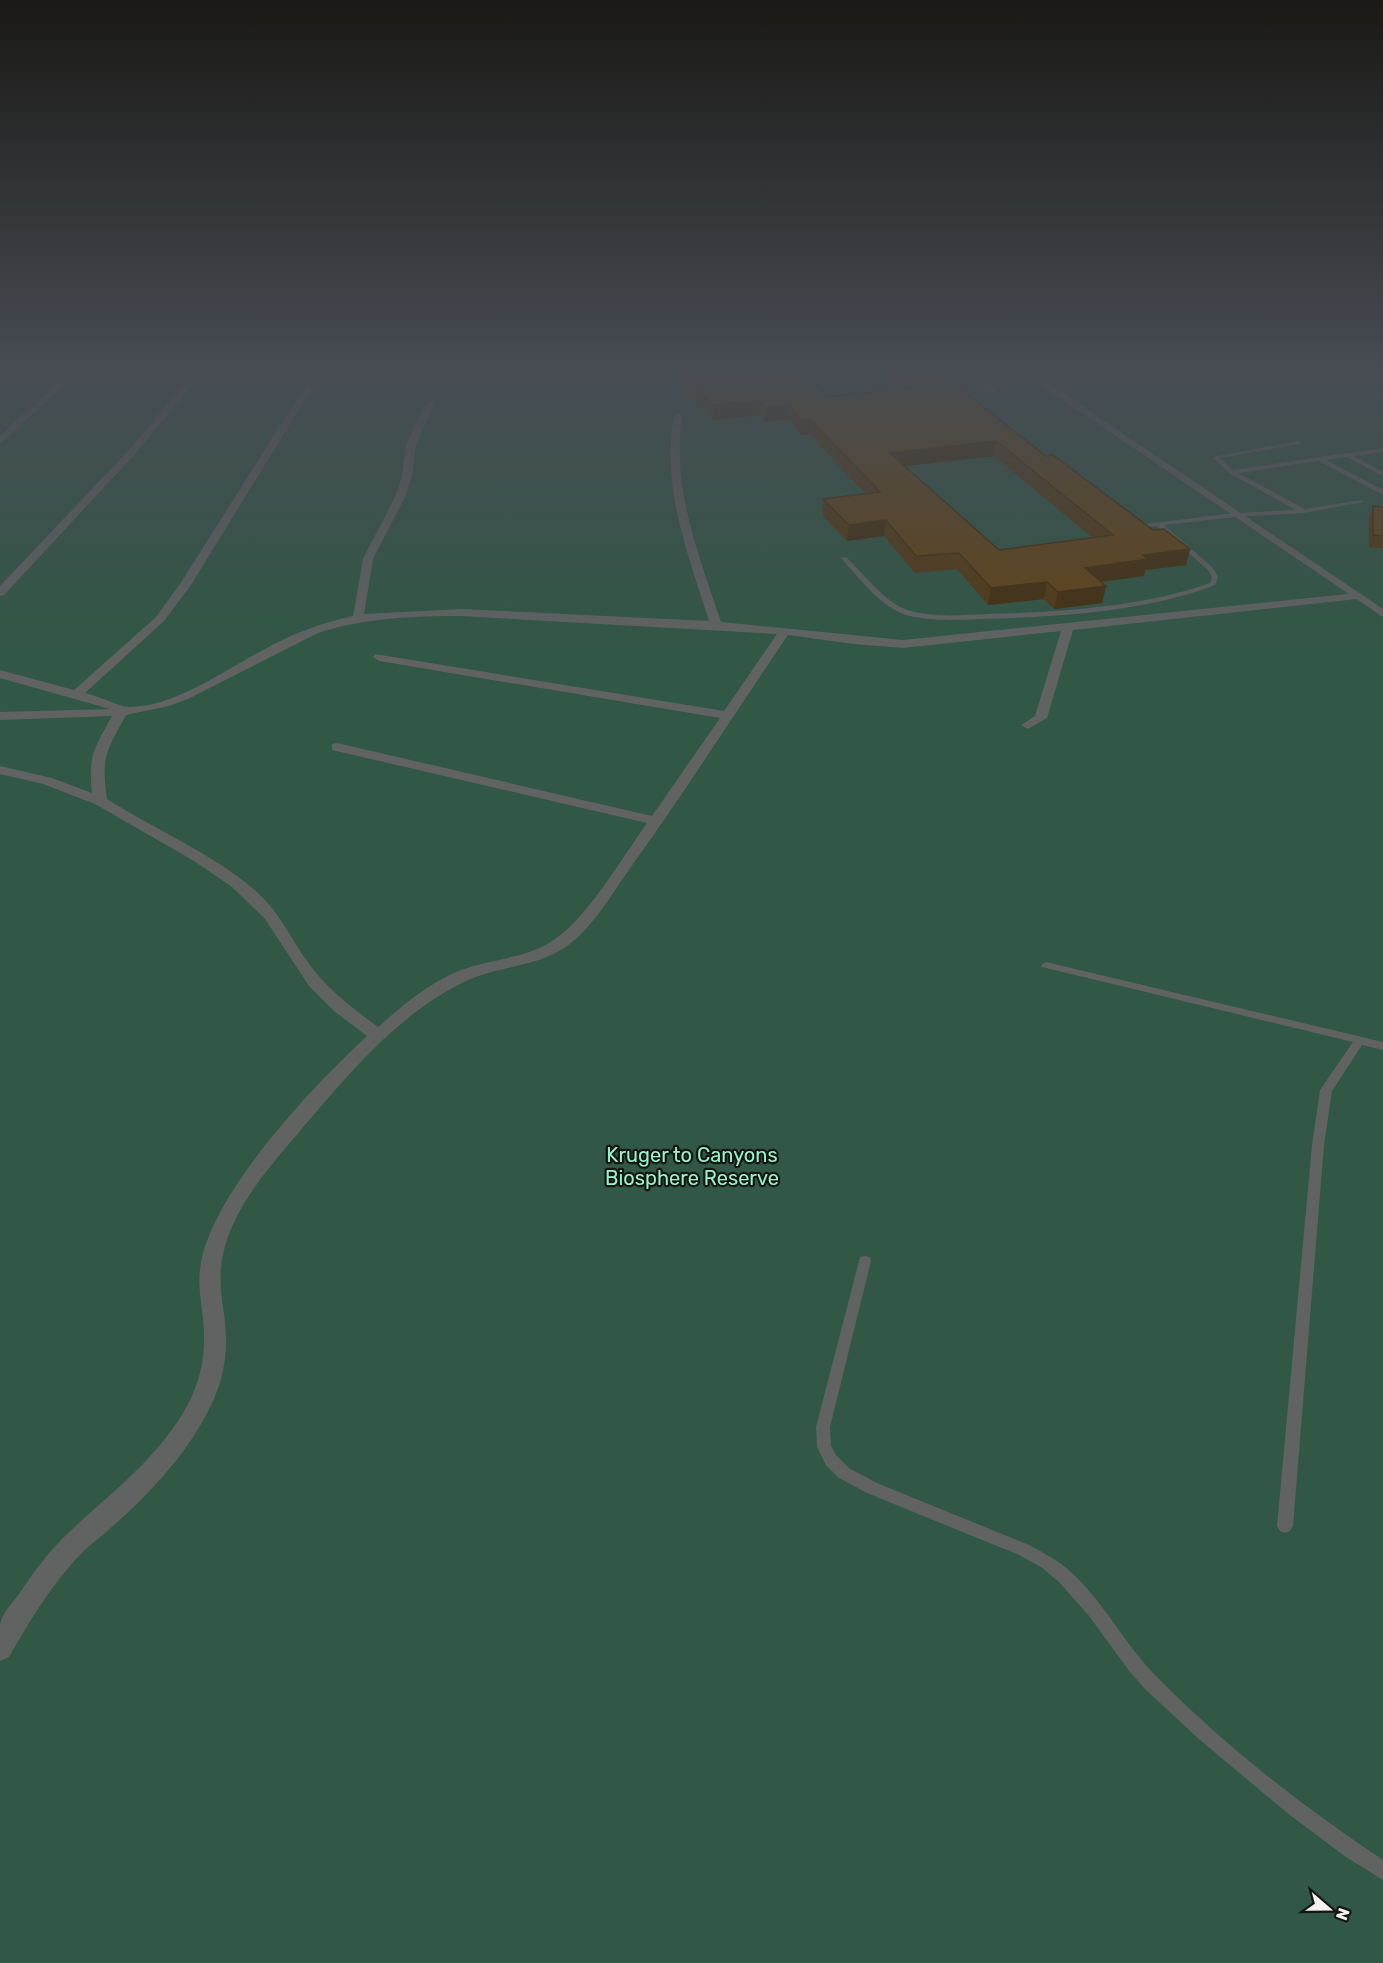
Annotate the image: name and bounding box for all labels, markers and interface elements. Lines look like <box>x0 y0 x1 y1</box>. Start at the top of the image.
park label: Kruger to Canyons Biosphere Reserve <box>605 1143 779 1190</box>
north arrow <box>1299 1879 1359 1939</box>
text: N <box>1332 1905 1354 1923</box>

